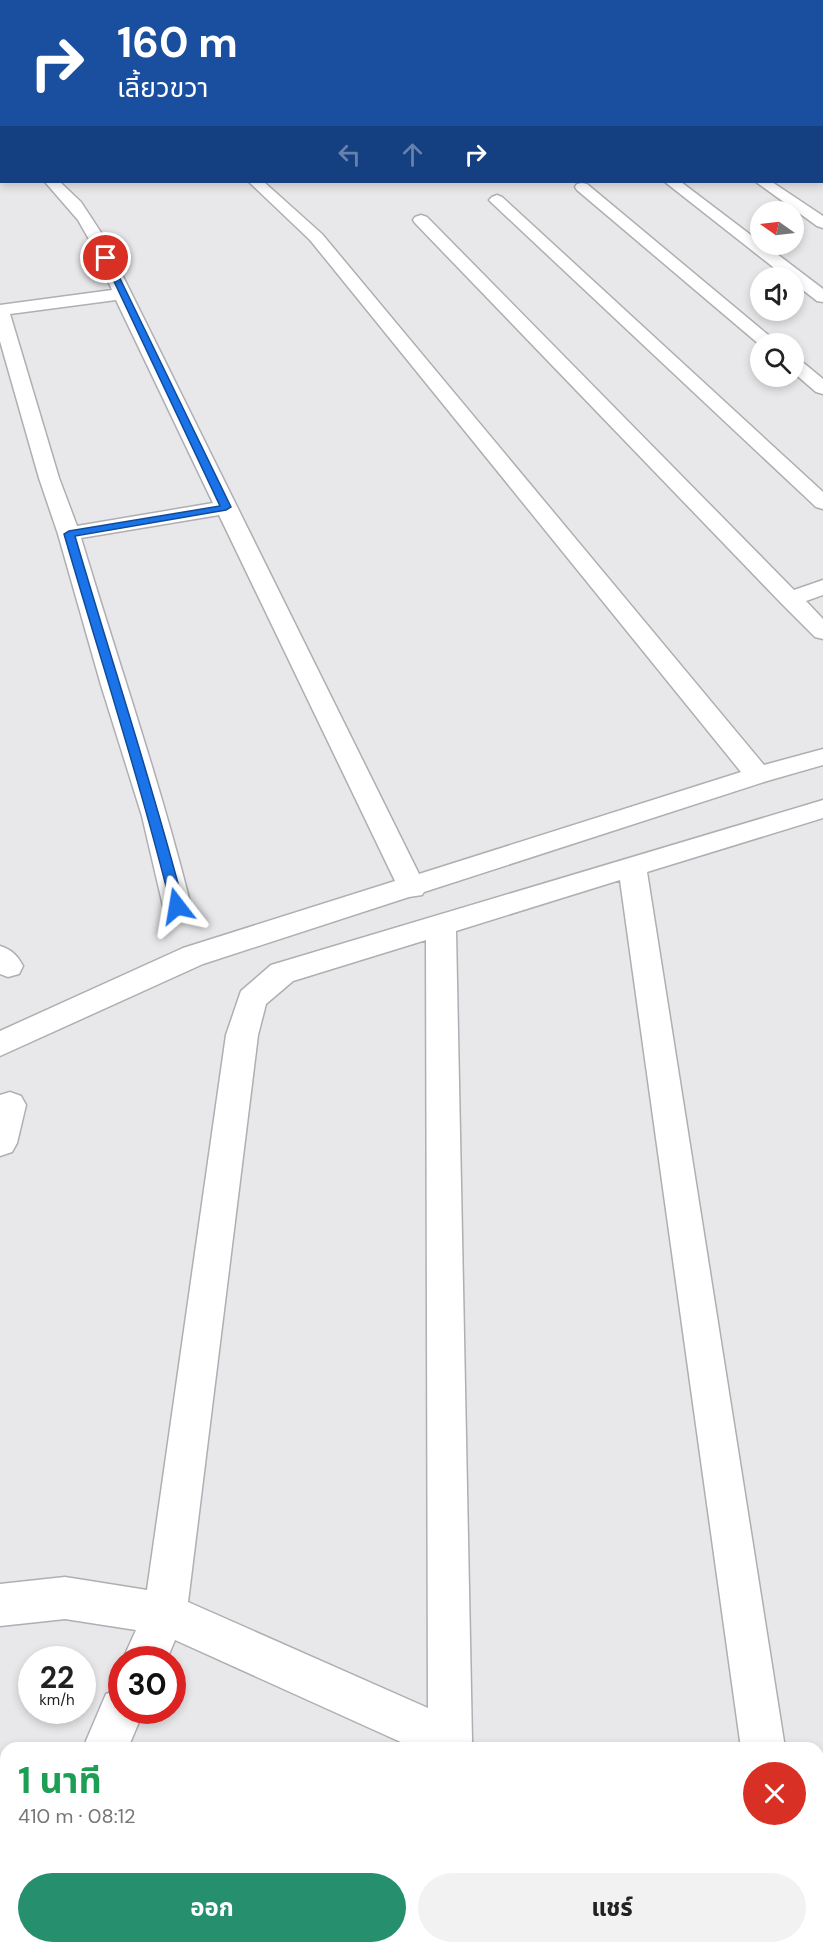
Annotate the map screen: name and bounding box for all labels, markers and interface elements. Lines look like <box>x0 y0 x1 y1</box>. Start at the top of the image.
text: 160 m <box>117 15 238 70</box>
icon: right <box>18 24 96 102</box>
text: เลี้ยวขวา <box>117 70 208 105</box>
icon: left <box>333 138 366 171</box>
icon: ahead <box>396 138 429 171</box>
icon: right <box>459 138 492 171</box>
north arrow <box>750 201 804 255</box>
map controls <box>750 201 804 387</box>
pin <box>80 232 131 283</box>
icon: arrive <box>89 241 122 274</box>
button: sound <box>750 267 804 321</box>
button: search <box>750 333 804 387</box>
position arrow <box>145 874 209 938</box>
speed limit sign: 30 <box>108 1646 186 1724</box>
text: 22 <box>40 1658 74 1697</box>
text: km/h <box>39 1690 75 1710</box>
text: 1 นาที <box>18 1757 102 1804</box>
button: close <box>743 1762 806 1825</box>
text: 410 m · 08:12 <box>18 1803 135 1829</box>
button: ออก <box>18 1873 406 1942</box>
button: แชร์ <box>418 1873 806 1942</box>

